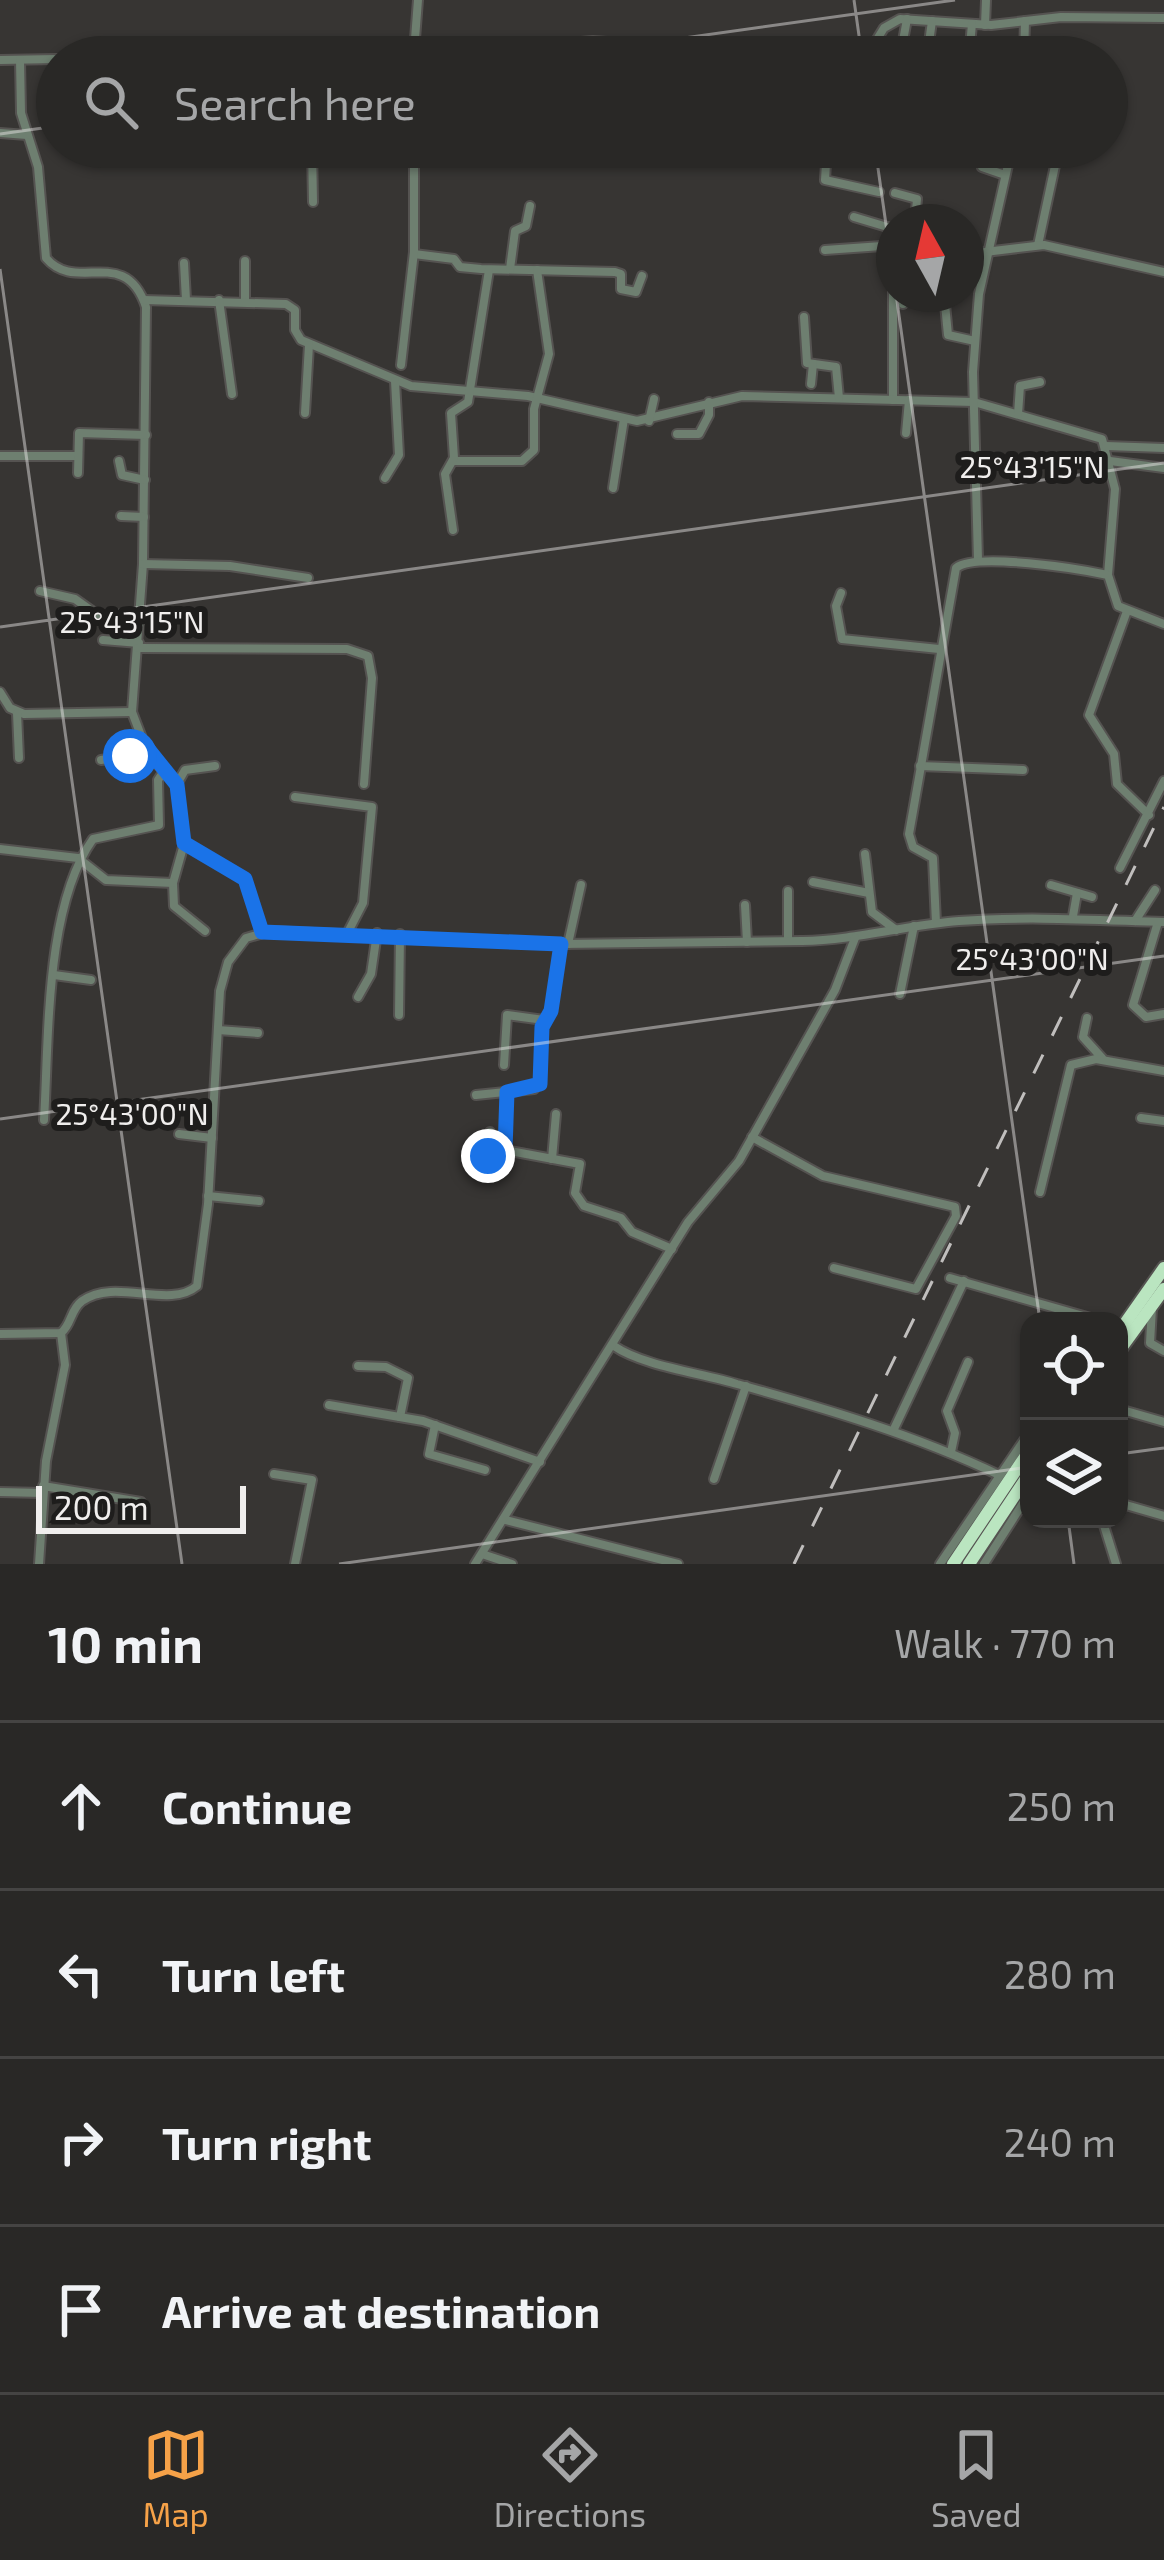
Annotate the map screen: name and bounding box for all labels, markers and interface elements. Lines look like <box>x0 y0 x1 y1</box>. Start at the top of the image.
search box <box>36 36 1128 168</box>
icon: search <box>78 69 144 135</box>
text: Search here <box>174 75 416 129</box>
north arrow <box>876 204 984 312</box>
text: 25°43'15"N <box>960 448 1105 484</box>
text: 25°43'15"N <box>60 603 205 639</box>
route start <box>103 729 157 783</box>
text: 25°43'00"N <box>955 940 1109 976</box>
text: 25°43'00"N <box>55 1095 209 1131</box>
route end <box>461 1129 515 1183</box>
map controls <box>1020 1312 1128 1528</box>
button: locate <box>1020 1312 1128 1420</box>
button: layers <box>1020 1420 1128 1528</box>
scale bar <box>36 1480 246 1533</box>
text: 200 m <box>54 1487 149 1527</box>
text: 10 min <box>48 1612 203 1673</box>
text: Walk · 770 m <box>894 1619 1116 1666</box>
icon: ahead <box>48 1773 114 1839</box>
text: Continue <box>162 1779 352 1833</box>
text: 250 m <box>1007 1782 1116 1829</box>
icon: left <box>48 1941 114 2007</box>
text: Turn left <box>162 1947 345 2001</box>
text: 280 m <box>1004 1950 1116 1997</box>
icon: right <box>48 2109 114 2175</box>
text: Turn right <box>162 2115 371 2169</box>
text: 240 m <box>1004 2118 1116 2165</box>
icon: arrive <box>48 2277 114 2343</box>
text: Arrive at destination <box>162 2283 600 2337</box>
tab: Map <box>143 2422 209 2534</box>
tab: Directions <box>494 2422 646 2534</box>
tab: Saved <box>931 2422 1021 2534</box>

